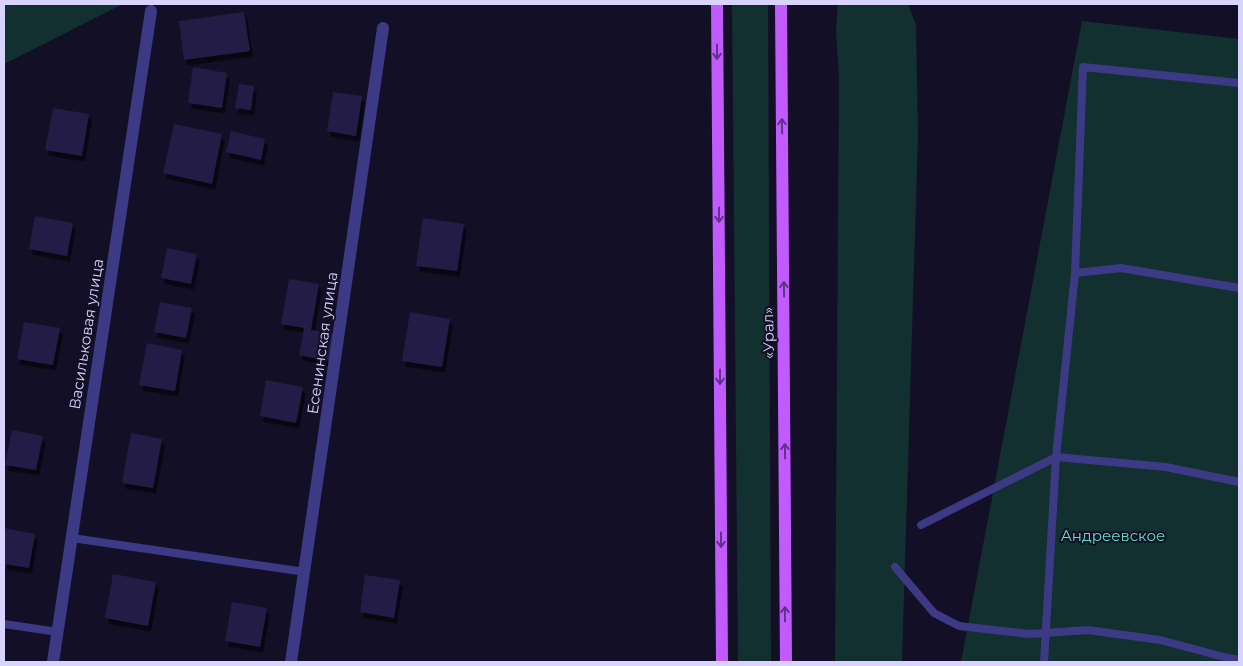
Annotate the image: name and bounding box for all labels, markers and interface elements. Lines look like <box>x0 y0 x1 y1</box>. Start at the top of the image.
one-way arrow <box>712 44 722 60</box>
one-way arrow <box>777 118 787 134</box>
one-way arrow <box>714 206 724 223</box>
street label: Васильковая улица <box>65 257 107 411</box>
street label: Есенинская улица <box>303 271 341 415</box>
one-way arrow <box>779 281 788 297</box>
street label: «Урал» <box>758 307 778 359</box>
one-way arrow <box>715 369 725 385</box>
one-way arrow <box>780 443 790 460</box>
park label: Андреевское <box>1061 526 1165 545</box>
one-way arrow <box>716 532 726 548</box>
one-way arrow <box>780 606 790 622</box>

